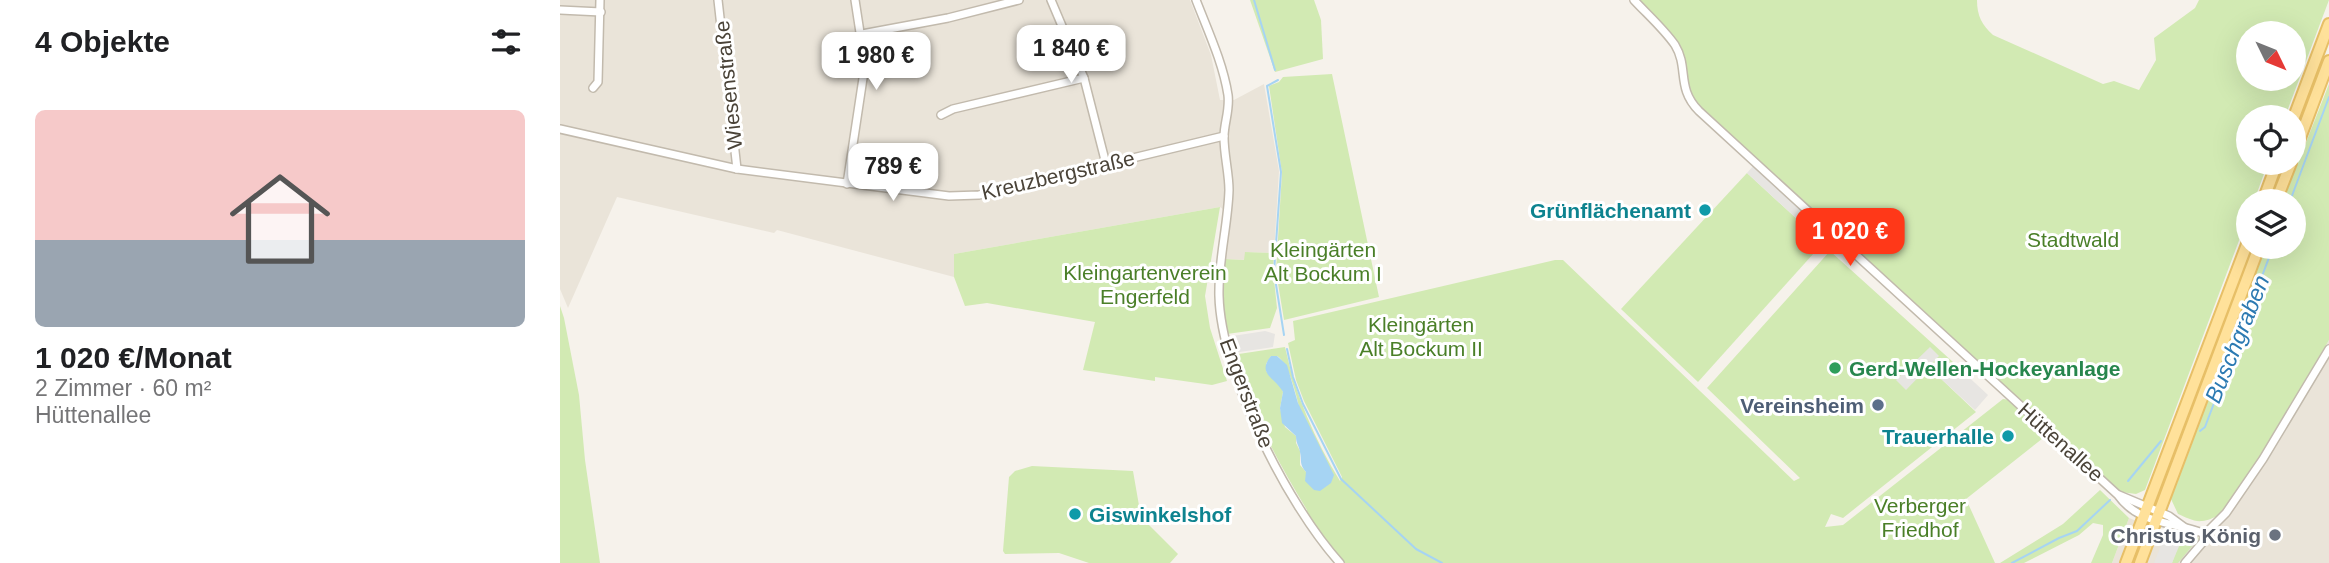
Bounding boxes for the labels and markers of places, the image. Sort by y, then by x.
pin: 1 840 € [1006,25,1136,85]
pin: 1 980 € [811,32,941,92]
pin: 789 € [844,144,942,203]
place label: Grünflächenamt [1530,199,1691,222]
marker: Grünflächenamt [1697,202,1713,218]
pin: 1 020 € [1785,208,1915,268]
place label: Gerd-Wellen-Hockeyanlage [1849,357,2121,380]
marker: Gerd-Wellen-Hockeyanlage [1827,360,1843,376]
place label: Vereinsheim [1740,394,1864,417]
marker: Vereinsheim [1870,397,1886,413]
place label: Trauerhalle [1882,425,1994,448]
marker: Trauerhalle [2000,428,2016,444]
place label: Giswinkelshof [1089,503,1232,526]
marker: Giswinkelshof [1067,506,1083,522]
place label: Christus König [2111,524,2261,547]
marker: Christus König [2267,527,2283,543]

